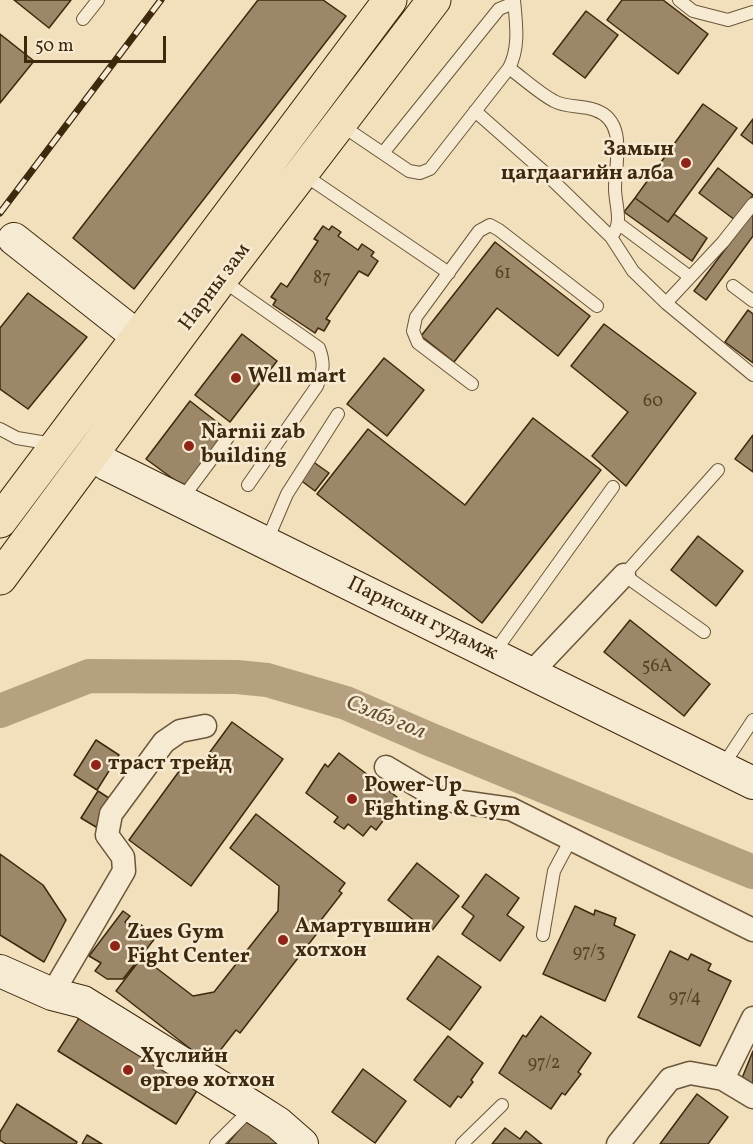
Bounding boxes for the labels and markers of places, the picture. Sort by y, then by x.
place label: Замын цагдаагийн алба [501,138,674,188]
marker: Замын цагдаагийн алба [679,156,693,170]
place label: Well mart [248,365,346,391]
marker: Well mart [229,371,243,385]
place label: Narnii zab building [201,421,305,471]
marker: Narnii zab building [182,439,196,453]
place label: траст трейд [108,752,232,778]
marker: траст трейд [89,758,103,772]
place label: Power-Up Fighting & Gym [364,774,521,824]
marker: Power-Up Fighting & Gym [345,792,359,806]
place label: Амартүвшин хотхон [295,915,431,965]
place label: Zues Gym Fight Center [127,921,250,971]
marker: Амартүвшин хотхон [276,933,290,947]
marker: Zues Gym Fight Center [108,939,122,953]
place label: Хүслийн өргөө хотхон [140,1045,275,1095]
marker: Хүслийн өргөө хотхон [121,1063,135,1077]

